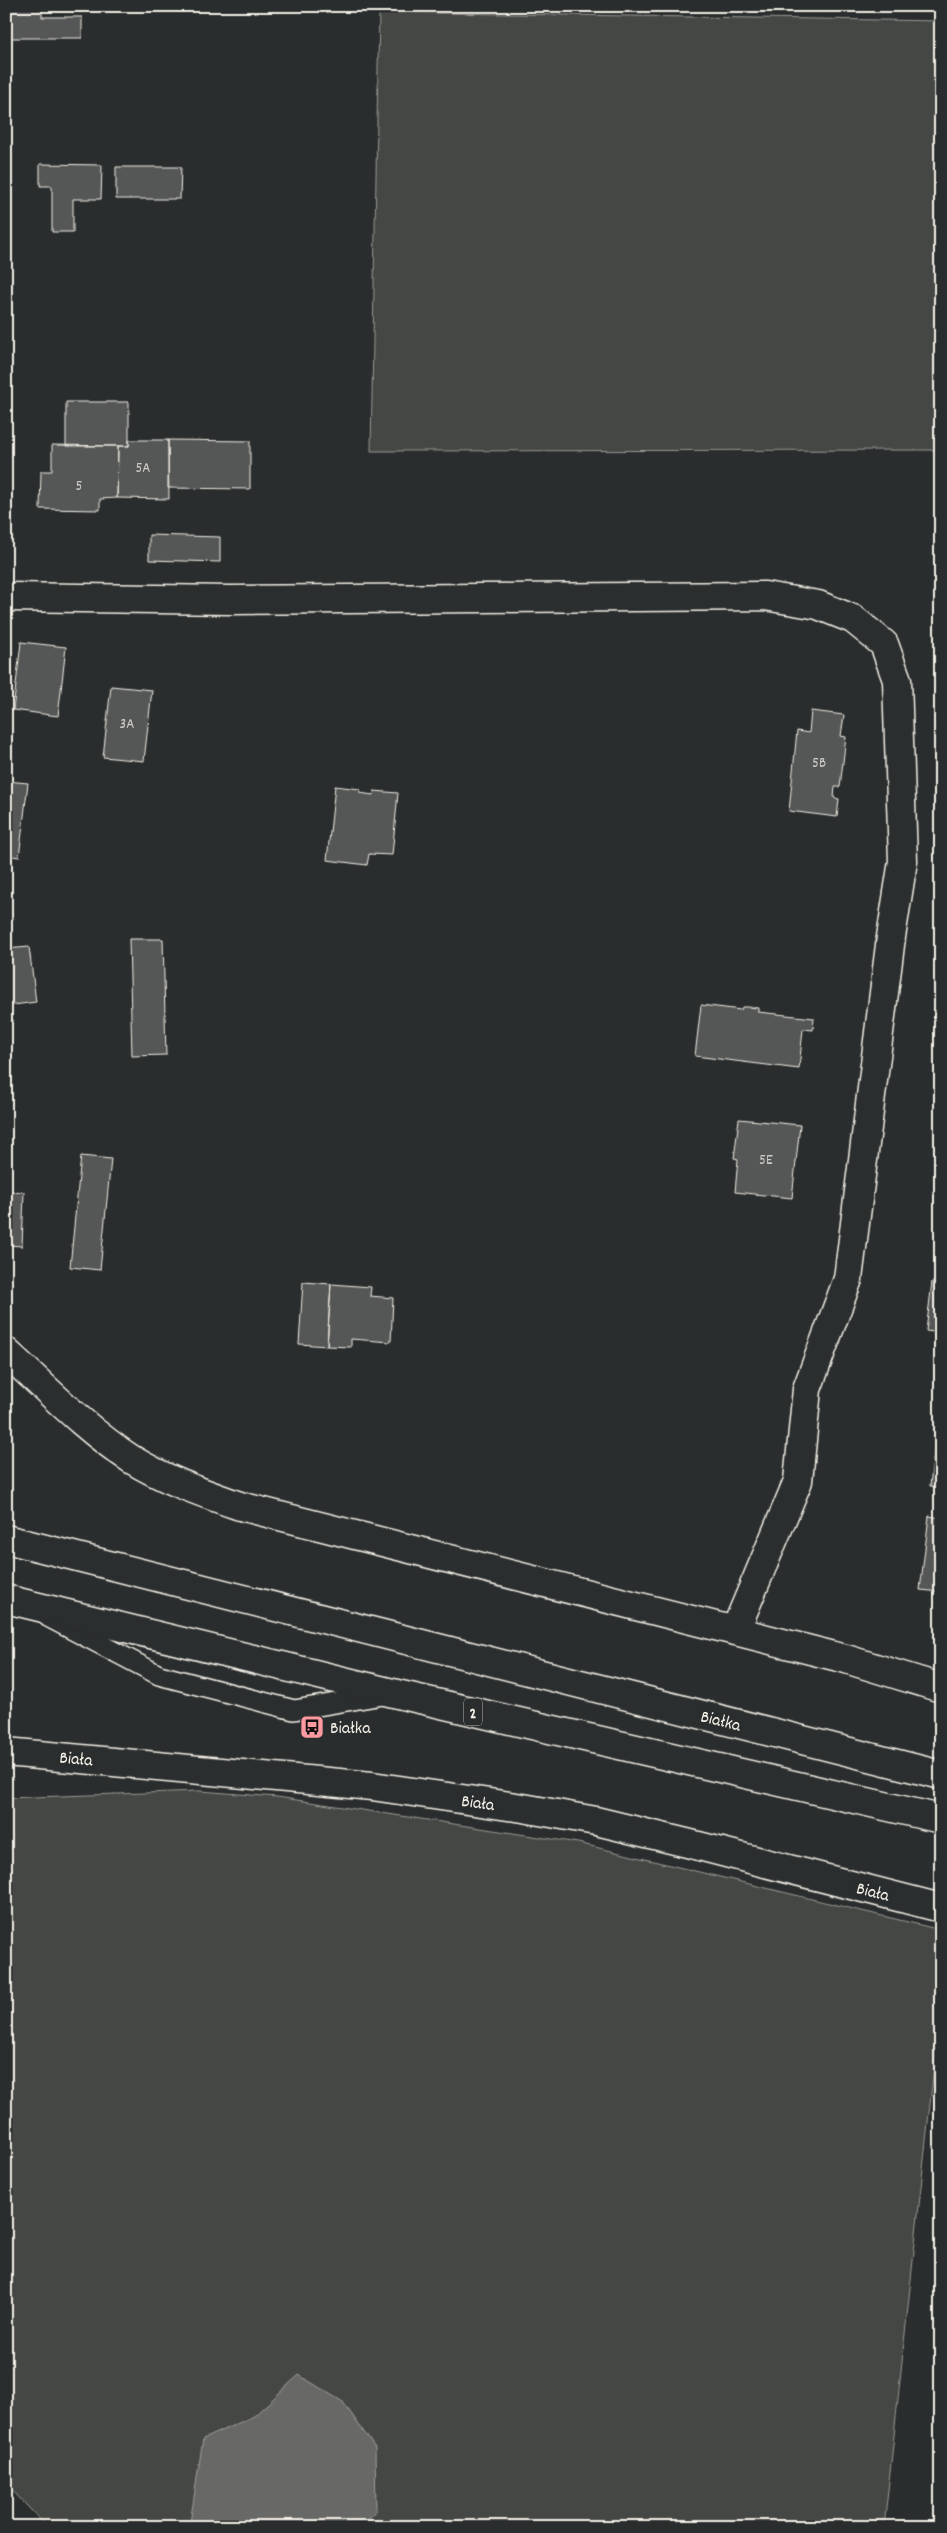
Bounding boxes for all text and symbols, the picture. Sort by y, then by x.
house number: 5A [135,458,151,480]
house number: 5 [76,476,83,498]
house number: 3A [120,714,134,736]
house number: 5B [812,753,826,775]
house number: 5E [759,1150,773,1172]
road number: 2 [464,1698,482,1725]
street label: Białka [698,1705,744,1740]
bus stop icon: Białka [299,1714,325,1740]
place label: Białka [330,1717,371,1742]
street label: Biała [58,1747,94,1774]
street label: Biała [459,1790,496,1819]
street label: Biała [853,1877,892,1910]

